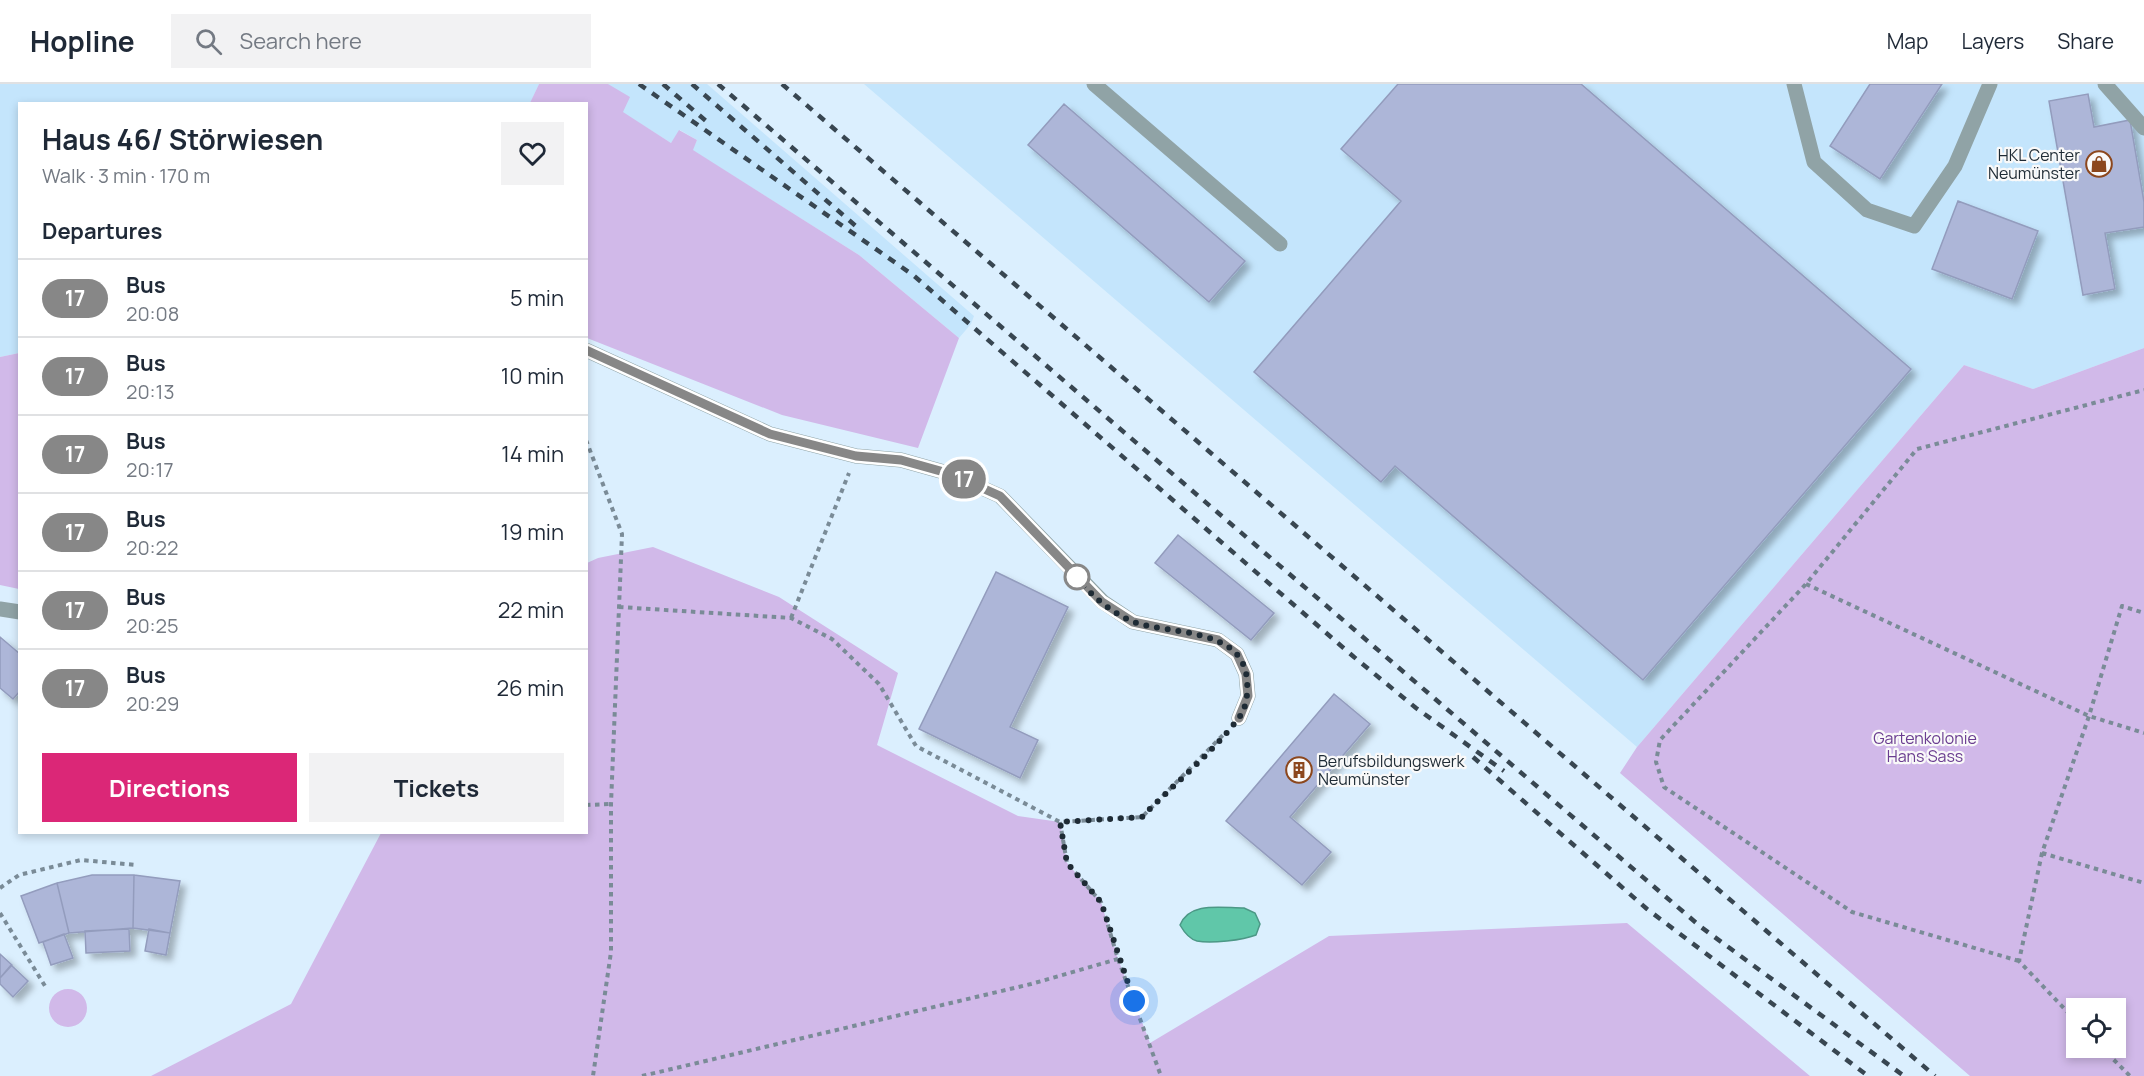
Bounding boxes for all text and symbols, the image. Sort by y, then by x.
search box [171,14,591,68]
text: Hopline [30,22,135,60]
icon: search [192,25,225,58]
text: Search here [240,26,362,56]
text: Map [1887,27,1928,55]
text: Layers [1961,27,2024,55]
text: Share [2057,27,2114,55]
text: Haus 46/ Störwiesen [42,120,323,158]
button: heart [501,122,564,185]
place label: HKL Center Neumünster [1988,144,2080,184]
shop icon: HKL Center Neumünster [2084,149,2114,179]
text: Walk · 3 min · 170 m [42,162,210,189]
text: Departures [42,216,162,246]
text: Bus [126,270,166,300]
text: 5 min [510,283,564,313]
text: 17 [65,284,85,312]
text: 20:08 [126,300,179,327]
text: Bus [126,348,166,378]
text: 10 min [501,361,564,391]
text: 17 [65,362,85,390]
text: 20:13 [126,378,174,405]
text: Bus [126,426,166,456]
text: 14 min [501,439,564,469]
text: 17 [65,440,85,468]
text: 20:17 [126,456,173,483]
line badge: 17 [937,460,991,498]
text: 17 [954,465,974,493]
text: Bus [126,504,166,534]
text: 19 min [501,517,564,547]
text: 17 [65,518,85,546]
text: 20:22 [126,534,178,561]
unlabelled marker [1064,564,1090,590]
text: Bus [126,582,166,612]
text: 22 min [498,595,564,625]
text: 17 [65,596,85,624]
text: 20:25 [126,612,179,639]
text: Bus [126,660,166,690]
text: 26 min [497,673,564,703]
text: 17 [65,674,85,702]
text: 20:29 [126,690,179,717]
park label: Gartenkolonie Hans Sass [1873,727,1977,767]
place label: Berufsbildungswerk Neumünster [1318,750,1466,790]
button: Directions [42,753,297,822]
button: Tickets [309,753,564,822]
building icon: Berufsbildungswerk Neumünster [1284,755,1314,785]
your location [1119,986,1149,1016]
map controls [2066,998,2126,1058]
button: locate [2066,998,2126,1058]

